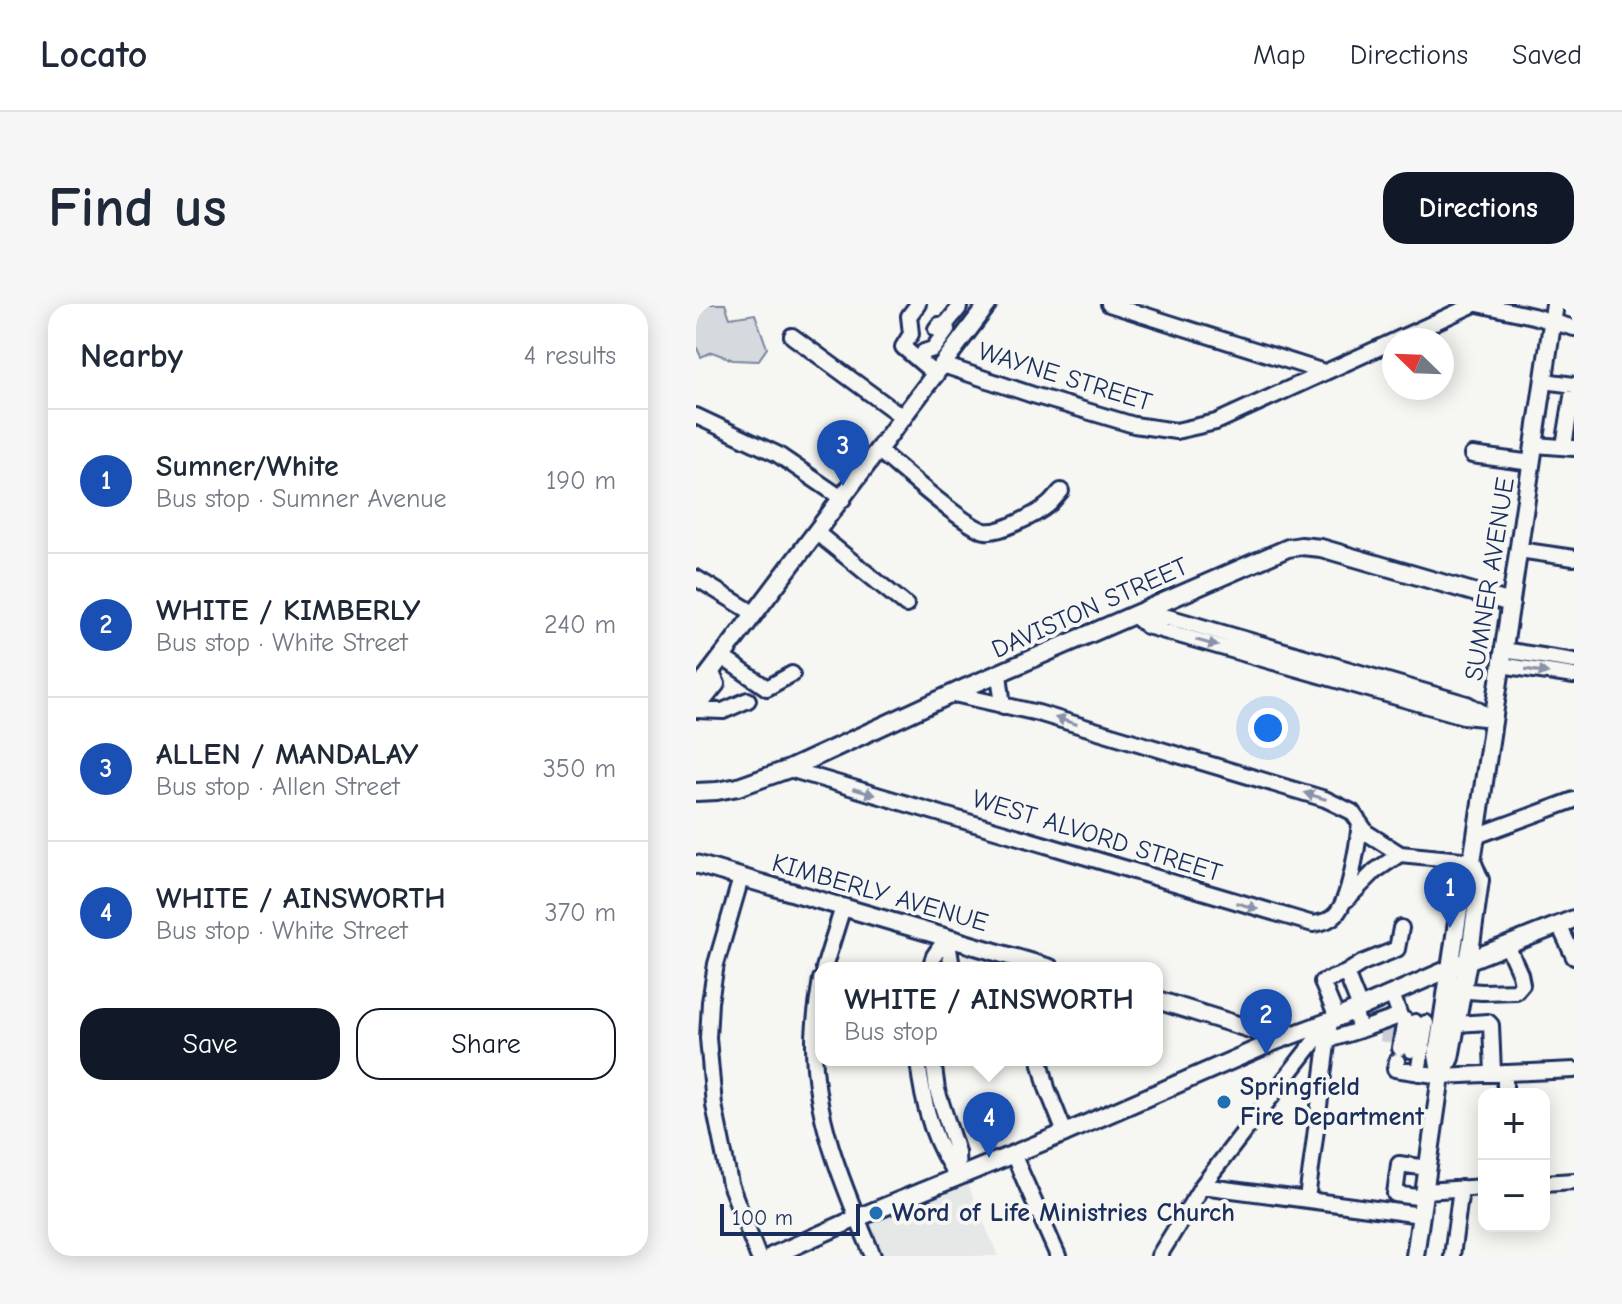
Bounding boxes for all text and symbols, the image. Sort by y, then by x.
text: Locato [40,33,148,77]
text: Map [1253,39,1306,71]
text: Directions [1350,39,1468,71]
text: Saved [1512,39,1582,71]
button: Directions [1383,172,1574,244]
text: Find us [48,176,227,240]
north arrow [1382,328,1454,400]
text: Nearby [80,336,183,376]
street label: WAYNE STREET [975,336,1156,418]
text: 4 results [524,341,616,371]
pin: 3 [817,420,869,486]
text: Sumner/White [156,449,339,484]
text: 1 [101,466,111,496]
text: 190 m [546,466,616,496]
street label: SUMNER AVENUE [1459,475,1521,683]
text: Bus stop · Sumner Avenue [156,484,447,514]
street label: DAVISTON STREET [987,551,1193,665]
text: WHITE / KIMBERLY [156,593,420,628]
text: 2 [100,610,112,640]
text: 240 m [544,610,616,640]
text: Bus stop · White Street [156,628,408,658]
one-way arrow [1195,637,1219,650]
one-way arrow [1525,665,1550,677]
your location [1248,708,1288,748]
one-way arrow [1053,714,1077,727]
text: ALLEN / MANDALAY [156,737,418,772]
text: 3 [100,754,112,784]
text: 350 m [543,754,616,784]
text: Bus stop · Allen Street [156,772,400,802]
street label: WEST ALVORD STREET [968,784,1226,888]
one-way arrow [852,786,876,799]
one-way arrow [1302,789,1326,802]
street label: KIMBERLY AVENUE [769,848,991,938]
pin: 1 [1424,862,1476,928]
text: WHITE / AINSWORTH [156,881,446,916]
text: 4 [100,898,112,928]
text: 370 m [545,898,616,928]
one-way arrow [1236,900,1260,913]
text: Bus stop · White Street [156,916,408,946]
popup [815,962,1163,1066]
text: WHITE / AINSWORTH [844,982,1134,1017]
pin: 2 [1240,989,1292,1055]
button: Save [80,1008,340,1080]
button: Share [356,1008,616,1080]
text: Bus stop [844,1017,938,1047]
place label: Springfield Fire Department [1240,1072,1424,1132]
map controls [1478,1088,1550,1232]
button: + [1478,1088,1550,1160]
pin: 4 [963,1092,1015,1158]
marker: Springfield Fire Department [1215,1093,1233,1111]
button: − [1478,1160,1550,1232]
place label: Word of Life Ministries Church [892,1198,1235,1228]
scale bar [720,1200,860,1236]
marker: Word of Life Ministries Church [867,1204,885,1222]
text: 100 m [732,1205,793,1231]

